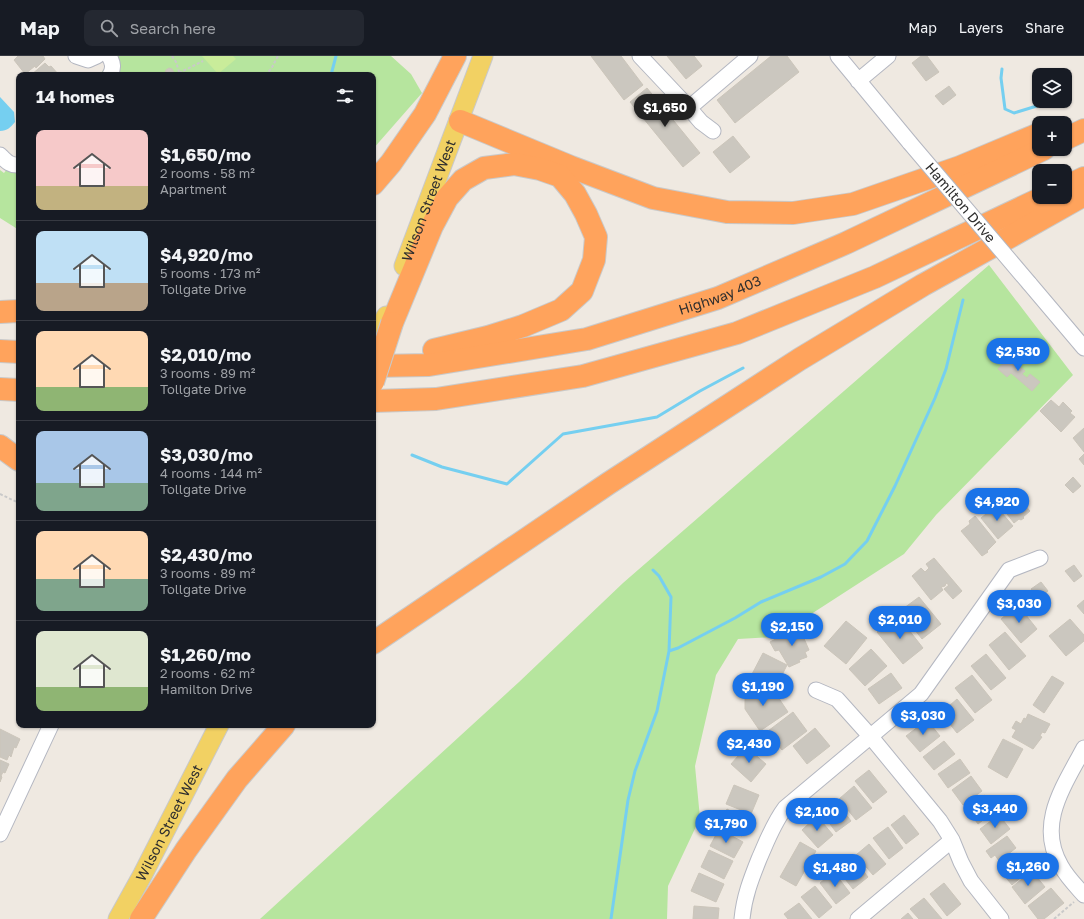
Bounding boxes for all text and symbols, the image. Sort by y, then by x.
search box [84,10,364,46]
text: Map [20,16,60,39]
icon: search [98,17,120,39]
text: Search here [130,19,216,37]
text: Map [908,19,937,36]
text: Layers [959,19,1003,36]
text: Share [1025,19,1064,36]
map controls [1032,68,1072,204]
button: layers [1032,68,1072,108]
icon: filters [334,85,356,107]
text: 14 homes [36,86,115,107]
pin: $1,650 [632,94,698,128]
text: $1,650 [643,99,687,115]
button: + [1032,116,1072,156]
street label: Wilson Street West [398,137,459,264]
text: $1,650/mo [160,144,251,165]
icon: home [68,146,116,194]
street label: Hamilton Drive [922,159,1000,246]
button: − [1032,164,1072,204]
text: 2 rooms · 58 m² [160,165,255,181]
text: Apartment [160,181,227,197]
text: $4,920/mo [160,244,253,265]
icon: home [68,247,116,295]
text: 5 rooms · 173 m² [160,265,260,281]
street label: Highway 403 [676,272,764,318]
text: Tollgate Drive [160,281,246,297]
pin: $2,530 [985,338,1051,372]
text: $2,530 [995,343,1041,359]
text: $2,010/mo [160,344,251,365]
icon: home [68,347,116,395]
text: 3 rooms · 89 m² [160,365,255,381]
text: Tollgate Drive [160,381,246,397]
text: $3,030/mo [160,444,253,465]
icon: home [68,447,116,495]
text: 4 rooms · 144 m² [160,465,262,481]
text: Tollgate Drive [160,481,246,497]
pin: $4,920 [964,488,1030,522]
text: $4,920 [974,493,1020,509]
text: $2,430/mo [160,544,252,565]
icon: home [68,547,116,595]
text: 3 rooms · 89 m² [160,565,255,581]
text: Tollgate Drive [160,581,246,597]
pin: $3,030 [986,590,1052,624]
text: $3,030 [996,595,1042,611]
pin: $2,010 [867,606,933,640]
text: $2,010 [878,611,922,627]
pin: $2,150 [759,613,825,647]
text: $2,150 [770,618,814,634]
text: $1,260/mo [160,644,251,665]
icon: home [68,647,116,695]
text: 2 rooms · 62 m² [160,665,255,681]
pin: $1,190 [730,673,796,707]
text: $1,190 [742,678,784,694]
text: Hamilton Drive [160,681,253,697]
pin: $3,030 [890,702,956,736]
text: $3,030 [900,707,946,723]
pin: $2,430 [716,730,782,764]
text: $2,430 [726,735,772,751]
street label: Wilson Street West [132,761,205,884]
pin: $3,440 [962,795,1028,829]
pin: $2,100 [784,798,850,832]
text: $3,440 [972,800,1018,816]
text: $2,100 [795,803,839,819]
pin: $1,790 [693,810,759,844]
text: $1,790 [704,815,748,831]
pin: $1,260 [995,853,1061,887]
pin: $1,480 [802,854,868,888]
text: $1,260 [1006,858,1050,874]
text: $1,480 [813,859,857,875]

